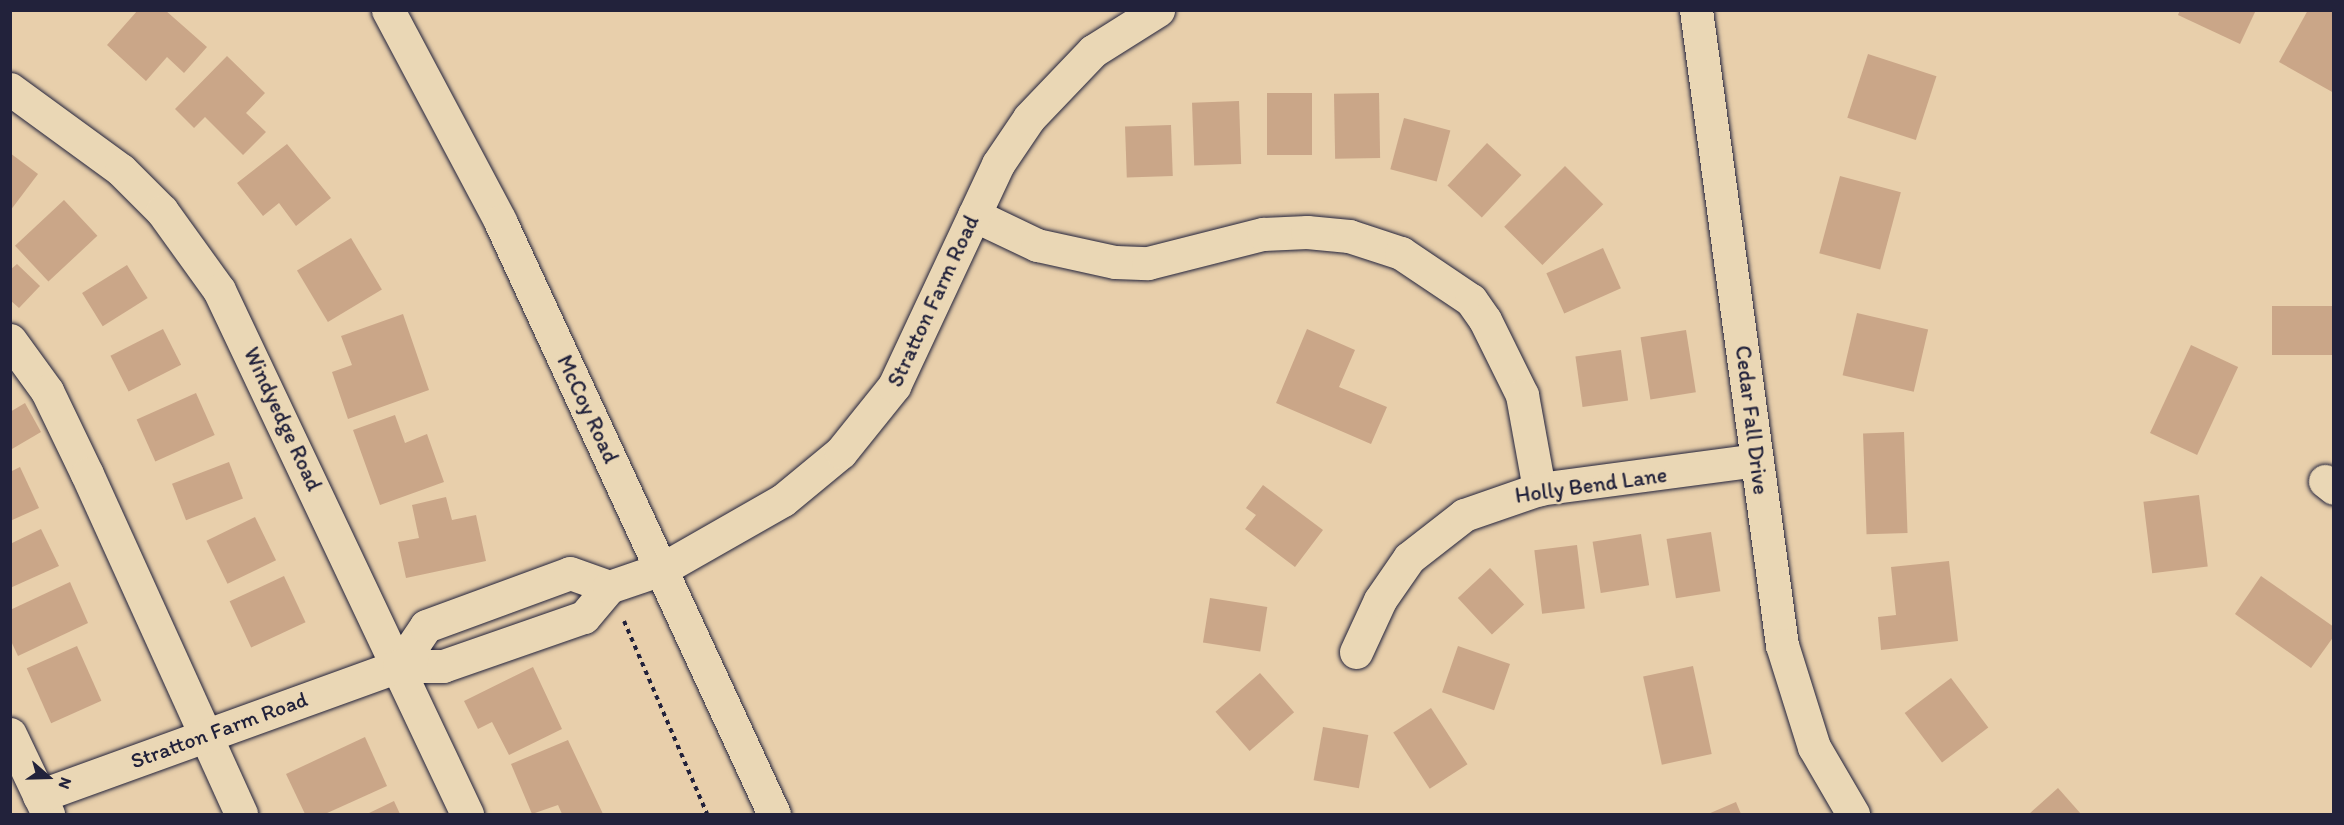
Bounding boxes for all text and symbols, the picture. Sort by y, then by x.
street label: Stratton Farm Road [882,211,984,391]
street label: Windyedge Road [238,343,328,495]
street label: Cedar Fall Drive [1730,344,1774,496]
street label: McCoy Road [552,351,624,467]
street label: Holly Bend Lane [1513,461,1669,509]
street label: Stratton Farm Road [127,686,311,774]
north arrow [18,747,78,807]
text: N [55,775,76,792]

